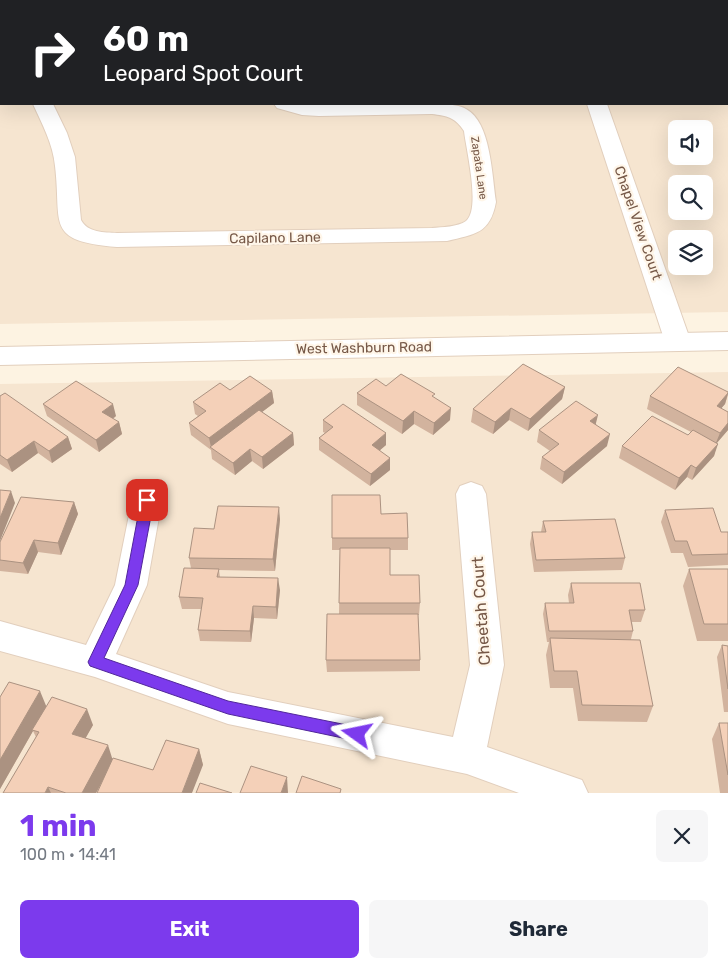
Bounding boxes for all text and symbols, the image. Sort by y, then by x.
text: 60 m [103,18,189,60]
icon: right [20,20,85,85]
text: Leopard Spot Court [103,60,303,87]
map controls [668,120,713,275]
button: sound [668,120,713,165]
street label: Zapata Lane [468,136,490,200]
street label: Chapel View Court [611,164,666,283]
button: search [668,175,713,220]
street label: Capilano Lane [229,229,321,247]
button: layers [668,230,713,275]
street label: West Washburn Road [296,338,432,358]
pin [126,479,168,521]
icon: arrive [133,486,161,514]
street label: Cheetah Court [468,556,494,666]
position arrow [330,707,382,759]
text: 1 min [20,808,97,844]
button: close [656,810,708,862]
text: 100 m · 14:41 [20,845,116,864]
button: Exit [20,900,359,958]
button: Share [369,900,708,958]

